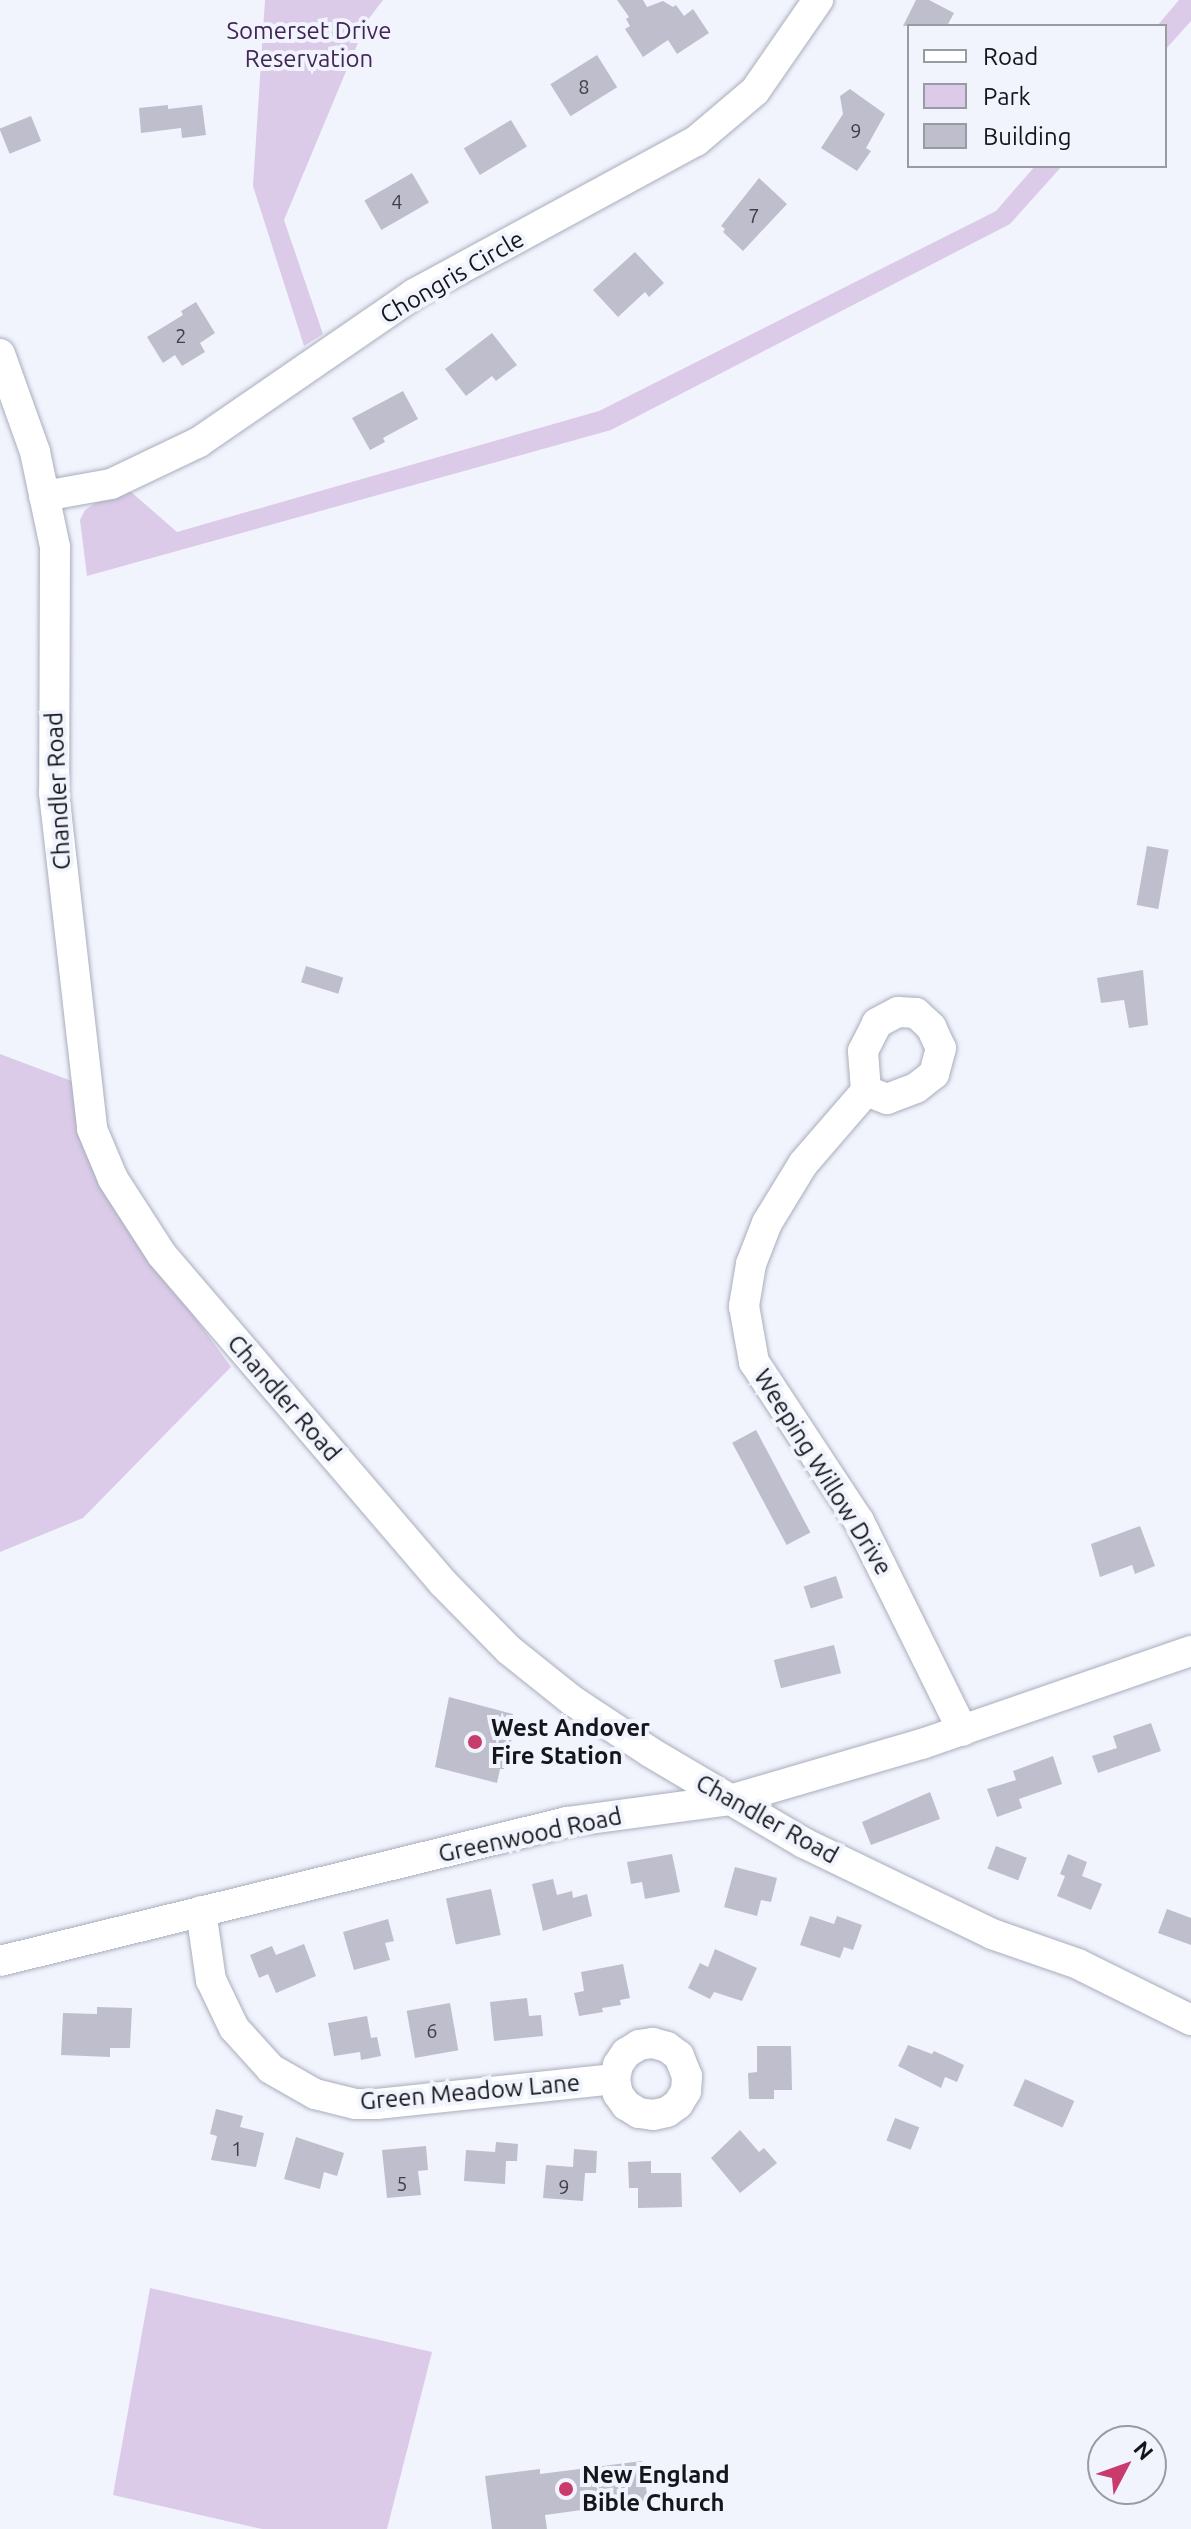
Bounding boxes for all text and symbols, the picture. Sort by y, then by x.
park label: Somerset Drive Reservation [227,17,391,73]
legend [907,24,1167,168]
text: Road [983,43,1038,70]
house number: 8 [578,74,590,98]
text: Park [983,83,1031,110]
house number: 9 [850,118,862,142]
text: Building [983,123,1071,150]
house number: 4 [391,189,403,213]
house number: 7 [748,203,760,227]
street label: Chongris Circle [375,224,529,330]
house number: 2 [175,323,187,347]
street label: Chandler Road [39,711,77,871]
street label: Chandler Road [221,1329,347,1467]
street label: Weeping Willow Drive [748,1364,898,1580]
place label: West Andover Fire Station [491,1714,650,1770]
marker: West Andover Fire Station [466,1733,484,1751]
street label: Chandler Road [691,1768,843,1870]
street label: Greenwood Road [436,1802,624,1868]
house number: 6 [426,2018,438,2042]
street label: Green Meadow Lane [359,2068,581,2116]
house number: 1 [231,2136,243,2160]
house number: 5 [396,2171,408,2195]
house number: 9 [558,2174,570,2198]
north arrow [1087,2425,1167,2505]
text: N [1129,2436,1159,2465]
place label: New England Bible Church [582,2461,730,2517]
marker: New England Bible Church [557,2480,575,2498]

